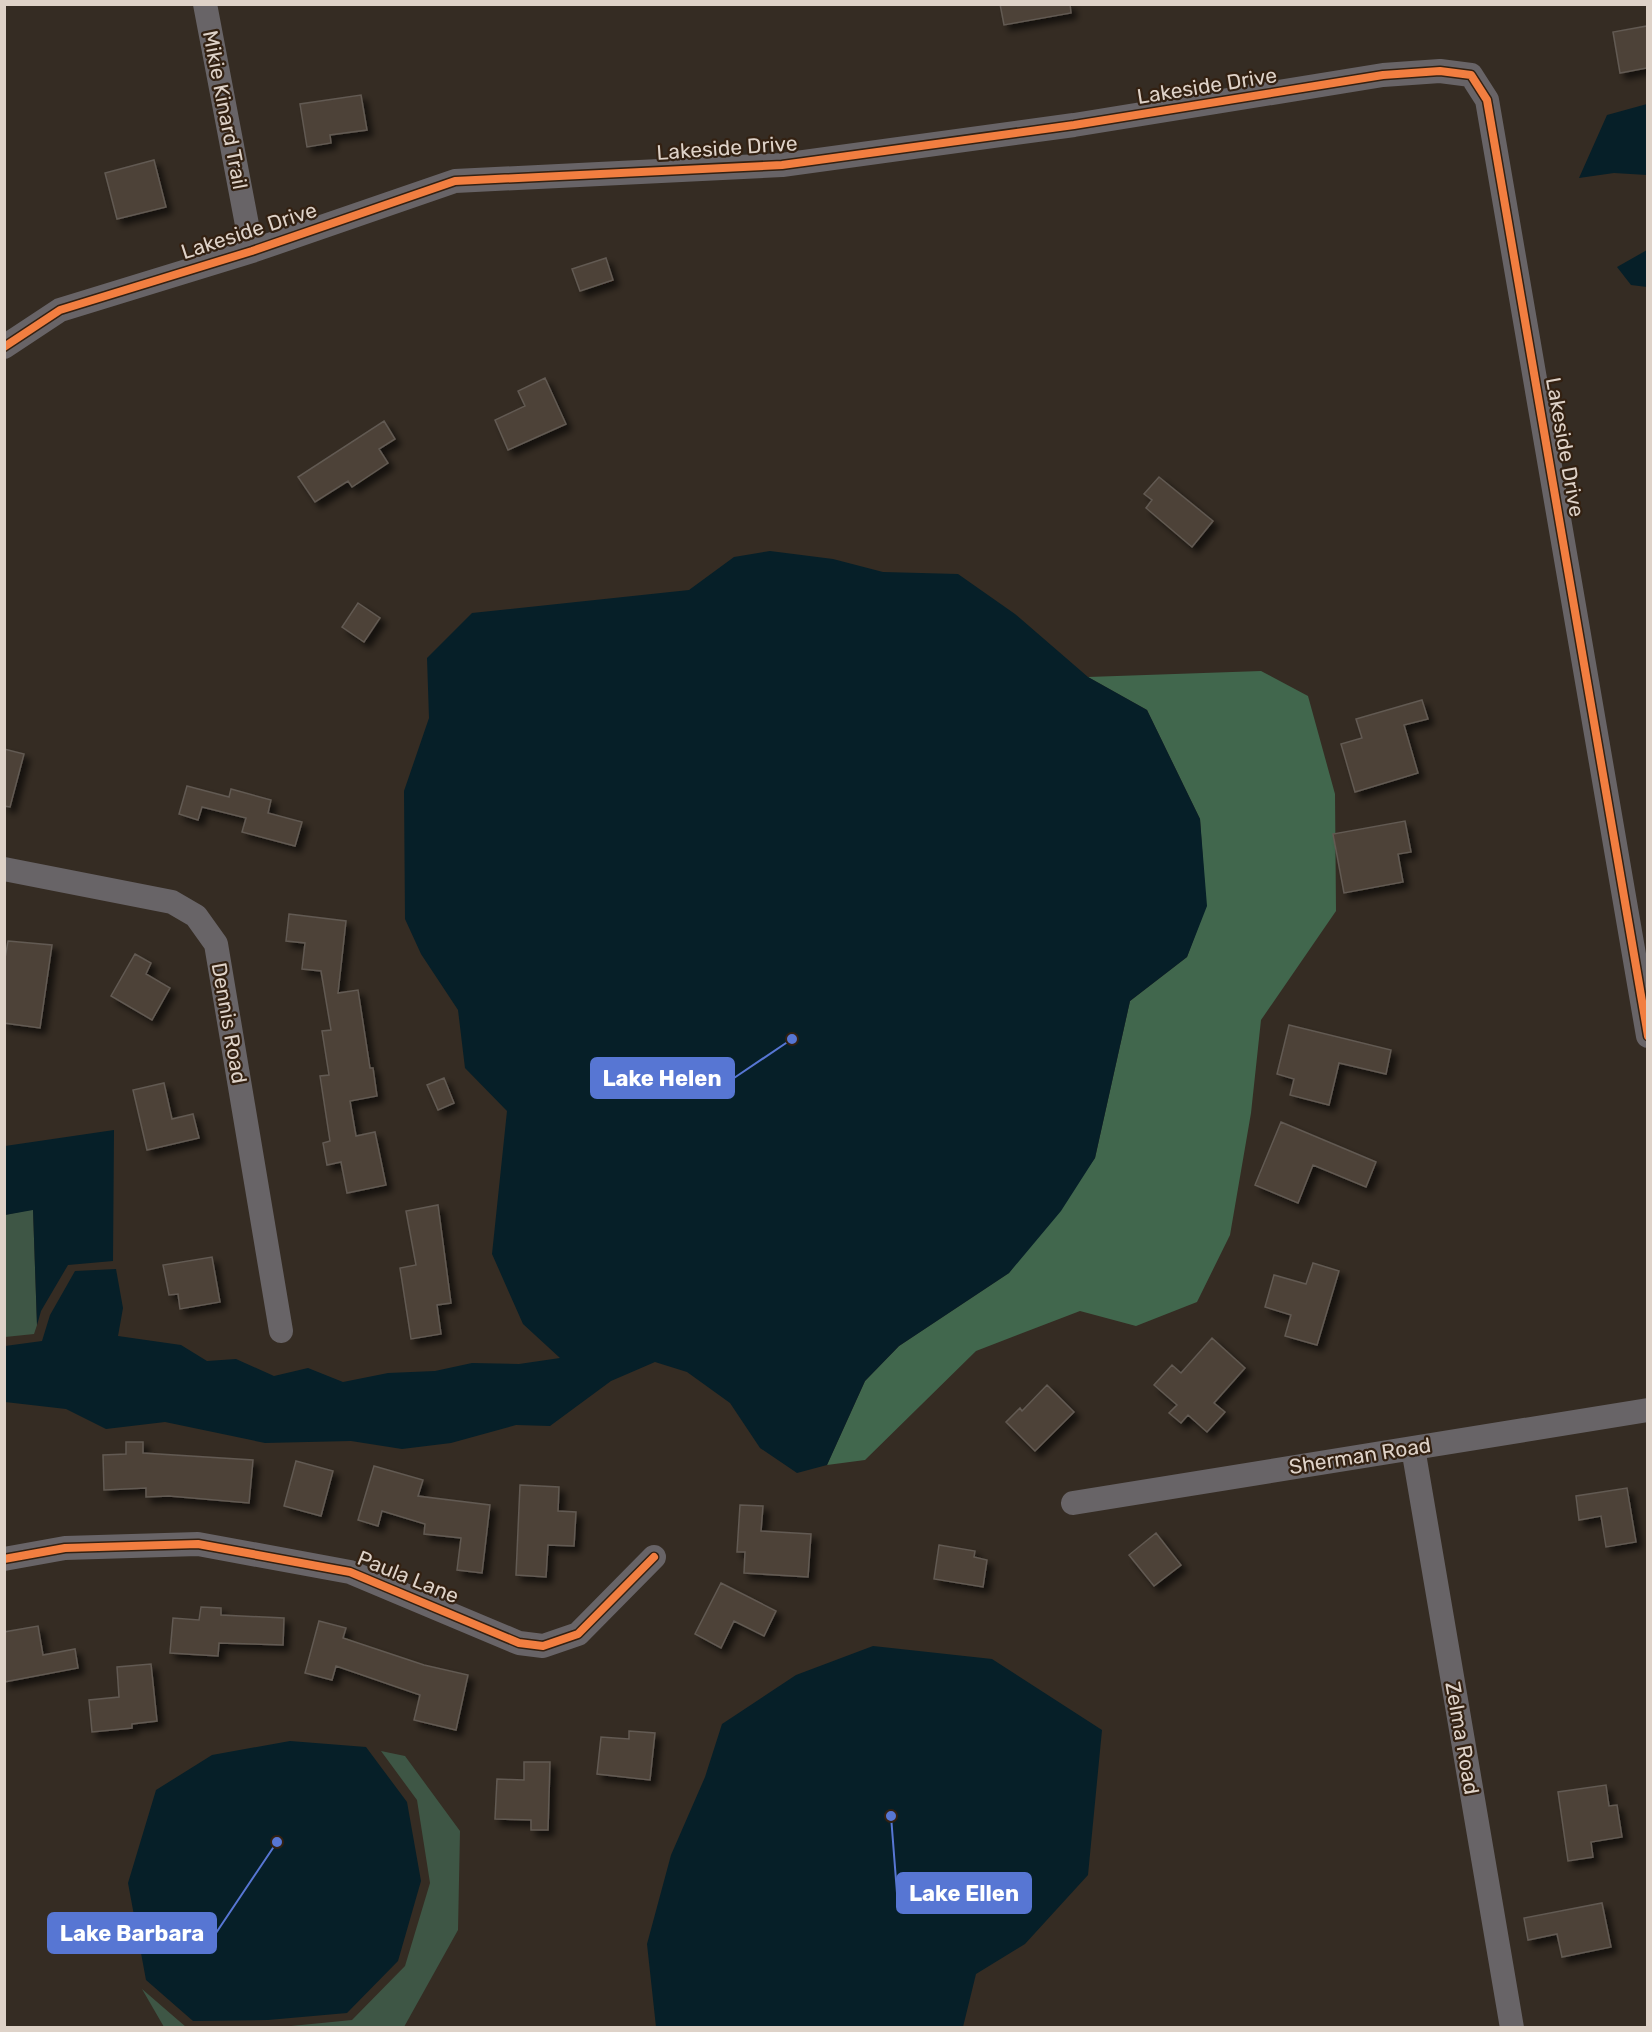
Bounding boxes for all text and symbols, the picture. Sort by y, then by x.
street label: Mikie Kinard Trail [198,28,253,192]
street label: Lakeside Drive [1135,62,1279,109]
street label: Lakeside Drive [656,130,798,165]
street label: Lakeside Drive [178,197,320,264]
street label: Lakeside Drive [1541,375,1590,519]
street label: Dennis Road [207,960,252,1085]
callout: Lake Helen [591,1058,734,1098]
text: Lake Helen [602,1065,722,1092]
street label: Sherman Road [1287,1432,1433,1479]
street label: Paula Lane [354,1545,463,1608]
street label: Zelma Road [1440,1679,1485,1796]
callout: Lake Ellen [897,1873,1031,1913]
text: Lake Ellen [909,1880,1019,1907]
callout: Lake Barbara [48,1913,216,1953]
text: Lake Barbara [60,1920,204,1947]

